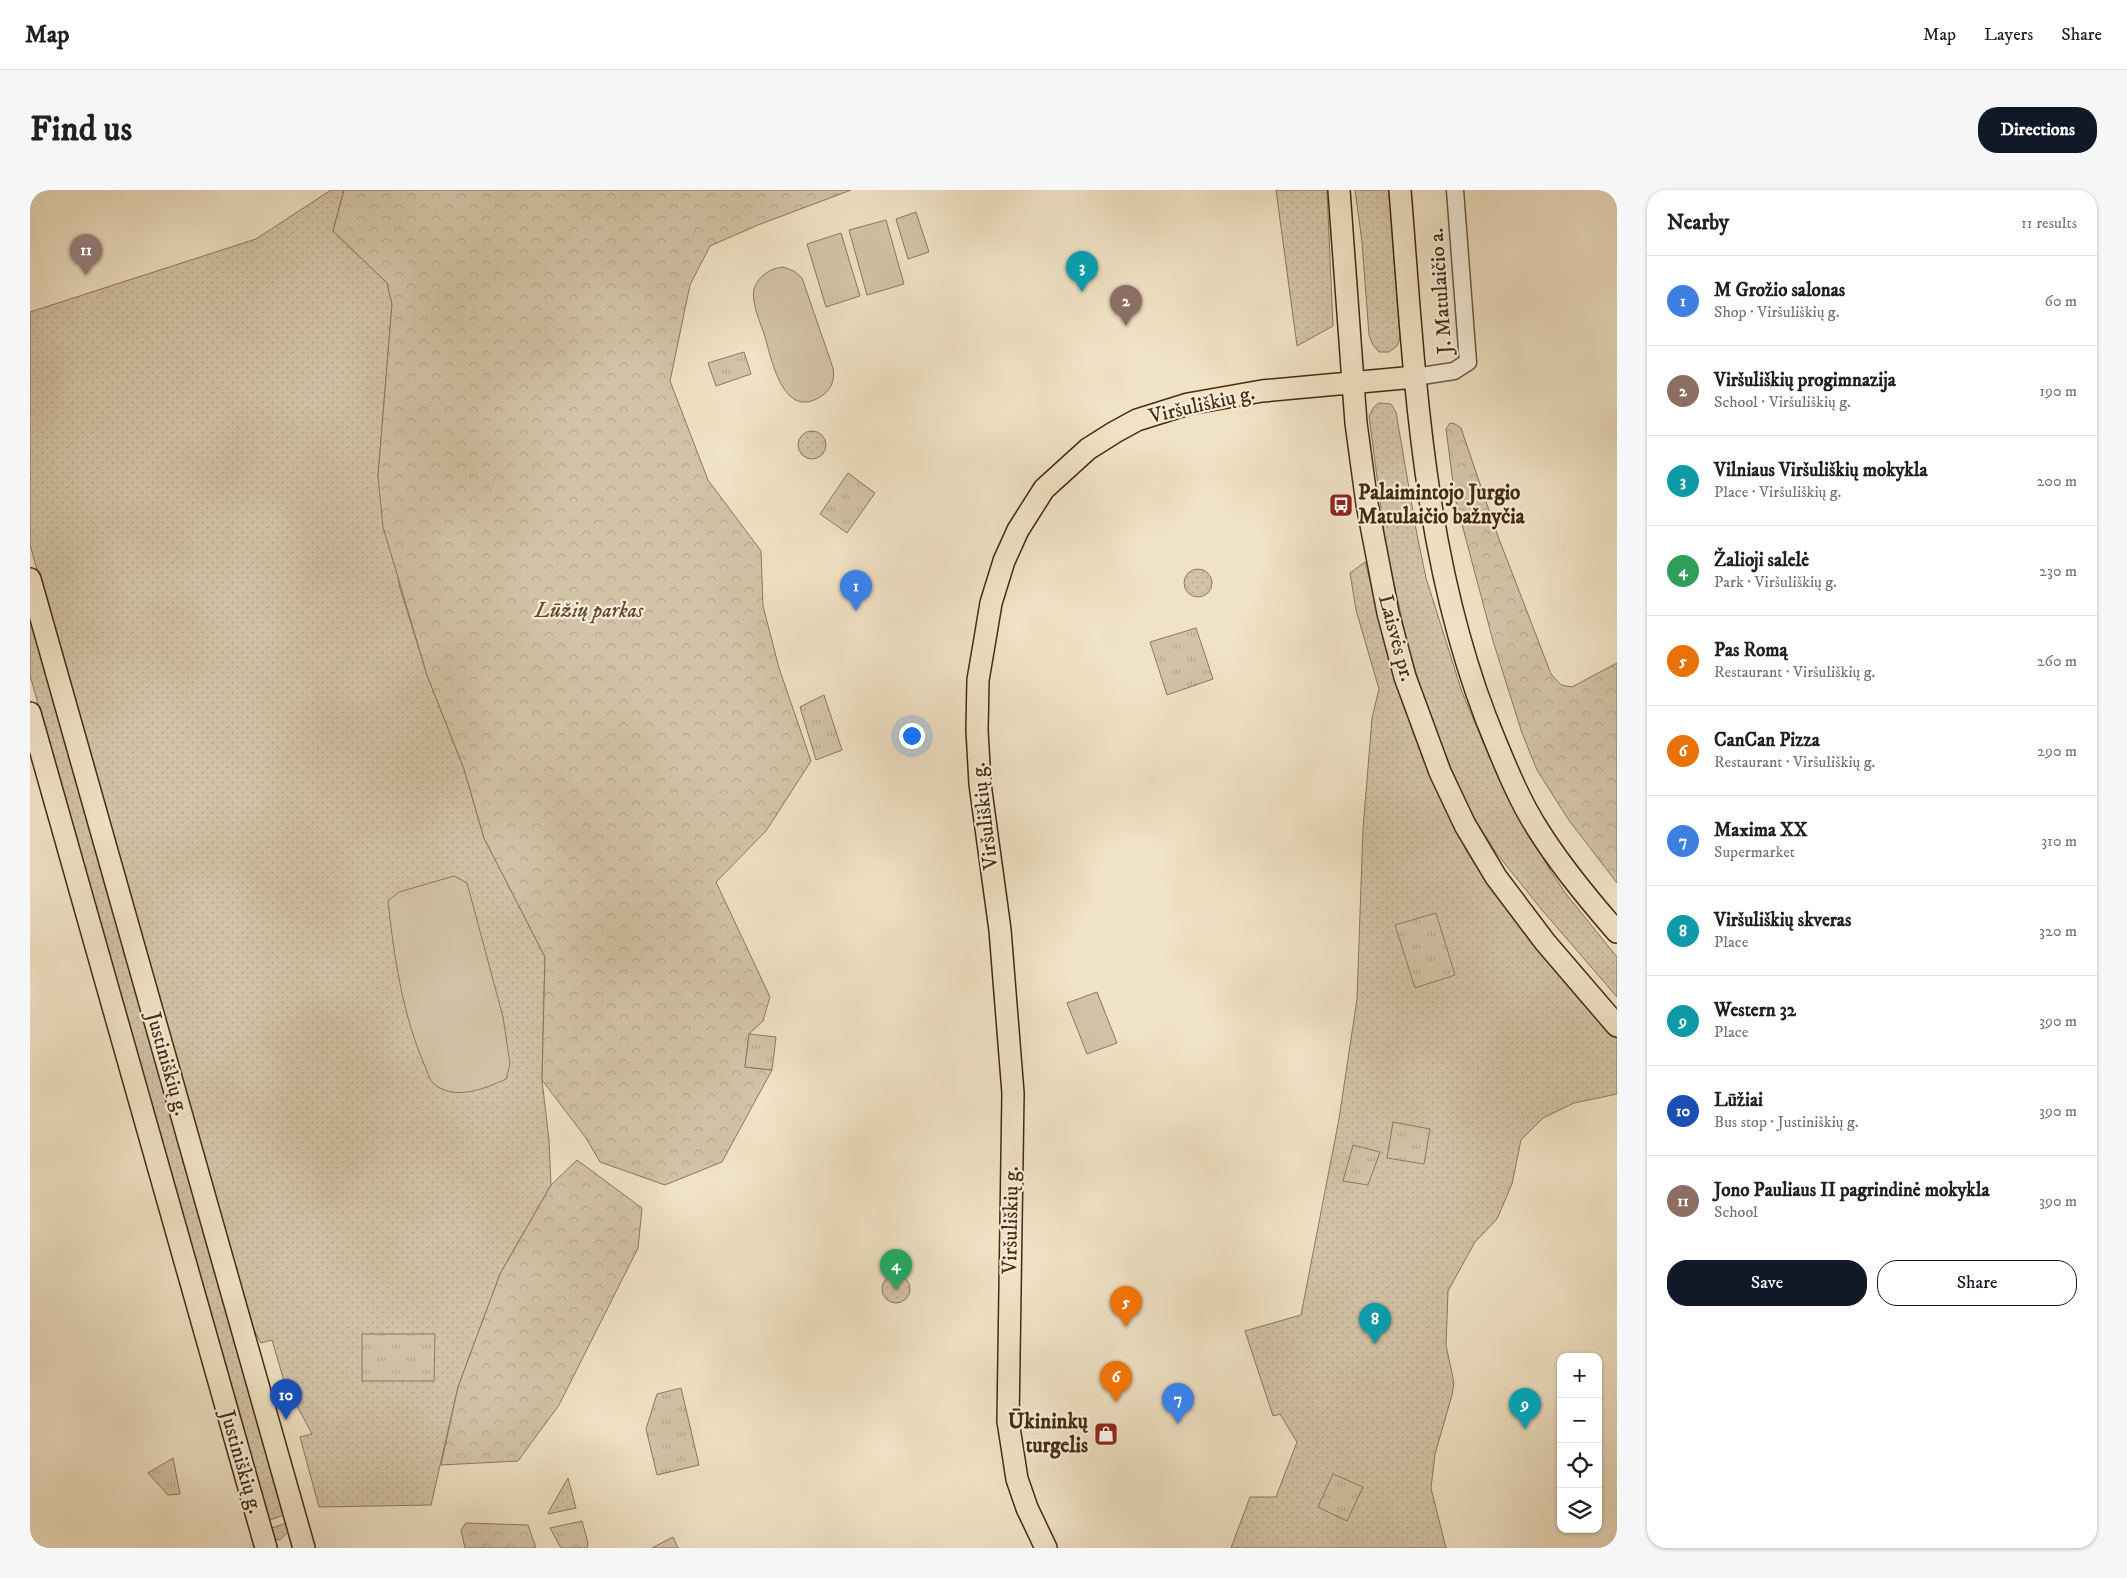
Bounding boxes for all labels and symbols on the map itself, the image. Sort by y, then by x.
street label: J. Matulaičio a. [1424,227,1459,357]
pin: 11 [70,234,102,275]
pin: 3 [1066,251,1098,292]
pin: 2 [1110,285,1142,326]
street label: Viršuliškių g. [1146,380,1257,430]
place label: Palaimintojo Jurgio Matulaičio bažnyčia [1358,480,1526,530]
bus stop icon: Palaimintojo Jurgio Matulaičio bažnyčia [1328,492,1354,518]
pin: 1 [840,570,872,611]
street label: Laisvės pr. [1372,592,1420,684]
park label: Lūžių parkas [534,598,644,624]
your location [899,723,925,749]
street label: Viršuliškių g. [966,761,1005,872]
street label: Justiniškių g. [139,1007,194,1119]
street label: Viršuliškių g. [997,1166,1025,1275]
pin: 4 [880,1249,912,1290]
pin: 5 [1110,1286,1142,1327]
pin: 8 [1359,1303,1391,1344]
pin: 6 [1100,1361,1132,1402]
pin: 10 [270,1379,302,1420]
pin: 7 [1162,1383,1194,1424]
pin: 9 [1509,1388,1541,1429]
street label: Justiniškių g. [213,1405,268,1517]
place label: Ūkininkų turgelis [1008,1408,1089,1459]
shop icon: Ūkininkų turgelis [1093,1421,1119,1447]

